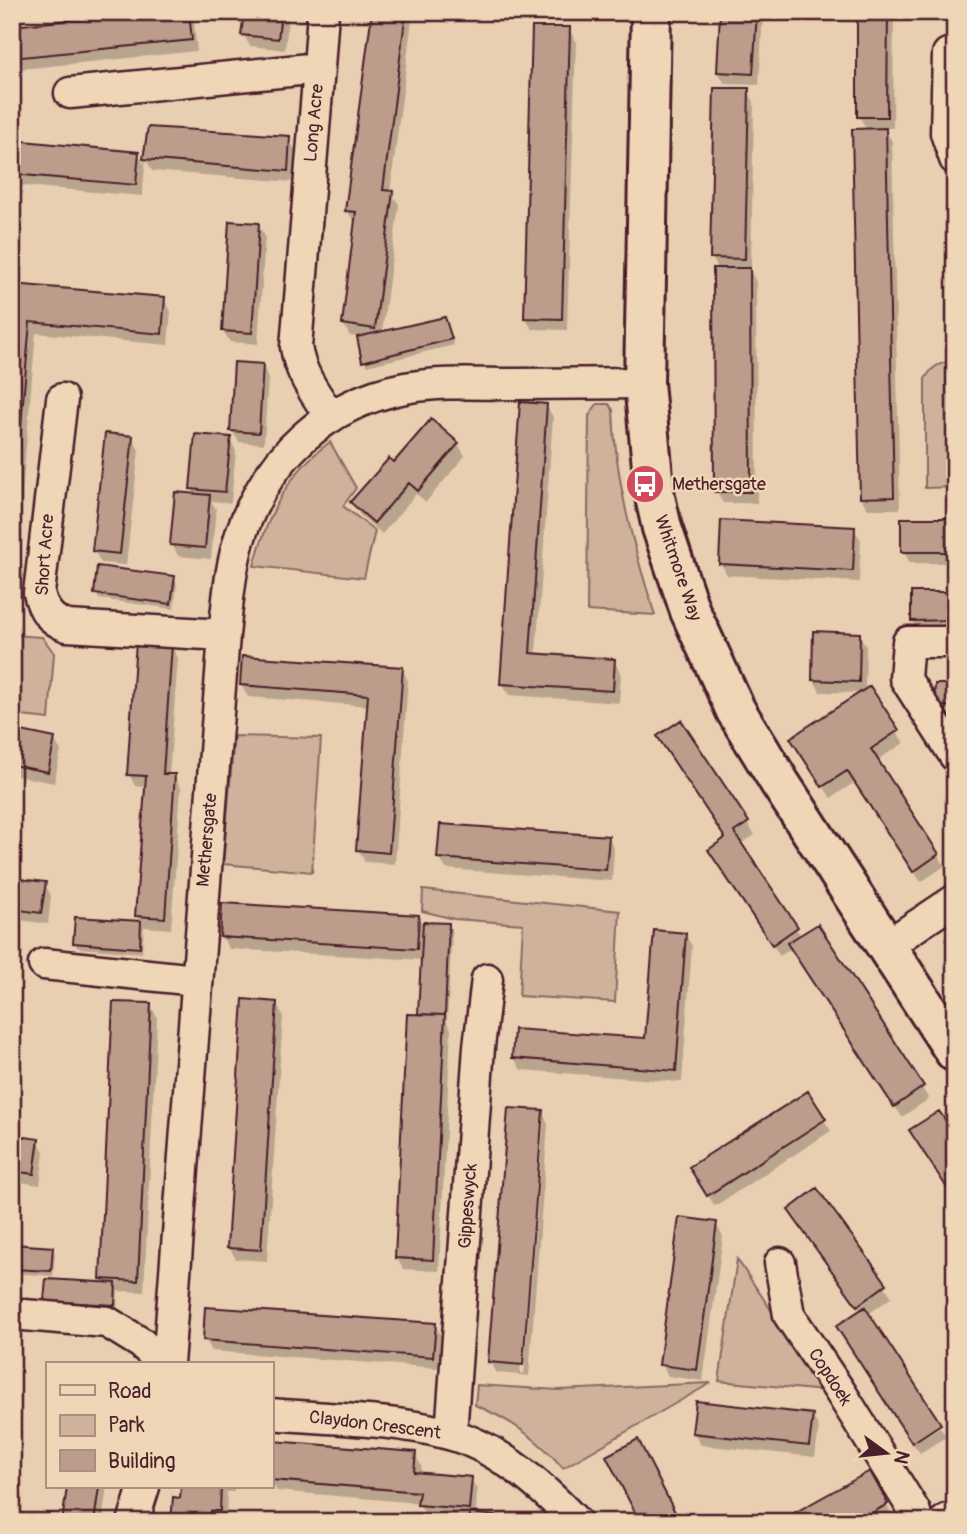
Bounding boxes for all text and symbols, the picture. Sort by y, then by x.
street label: Long Acre [299,83,329,163]
bus stop icon: Methersgate [624,463,666,505]
place label: Methersgate [672,473,766,496]
street label: Whitmore Way [649,512,707,624]
street label: Short Acre [31,513,59,597]
street label: Methersgate [191,792,223,888]
street label: Gippeswyck [454,1162,482,1249]
street label: Copdoek [803,1344,857,1410]
legend [46,1362,273,1488]
text: Road [108,1378,152,1405]
street label: Claydon Crescent [308,1406,443,1445]
text: Park [108,1412,145,1439]
north arrow [852,1418,922,1488]
text: Building [108,1448,175,1475]
text: N [888,1448,915,1467]

